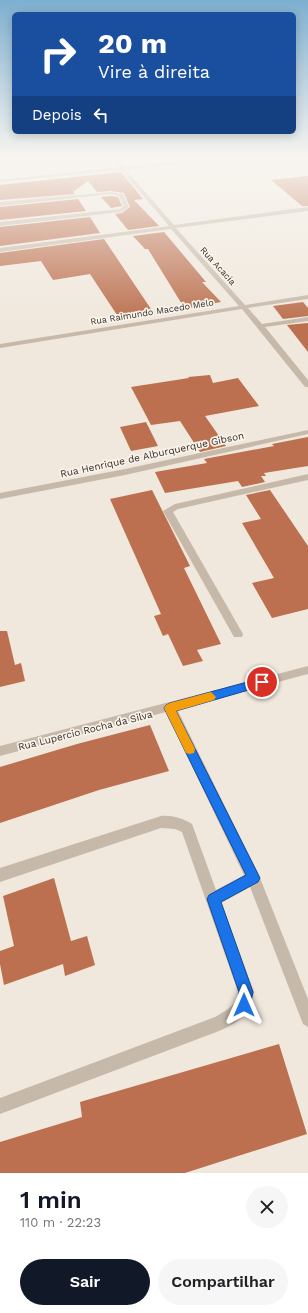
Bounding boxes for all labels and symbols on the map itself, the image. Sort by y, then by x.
street label: Rua Acacia [198,245,238,287]
street label: Rua Raimundo Macedo Melo [90,297,214,327]
street label: Rua Henrique de Alburquerque Gibson [59,430,245,479]
pin [245,665,279,699]
street label: Rua Lupercio Rocha da Silva [17,708,154,753]
position arrow [223,984,265,1026]

